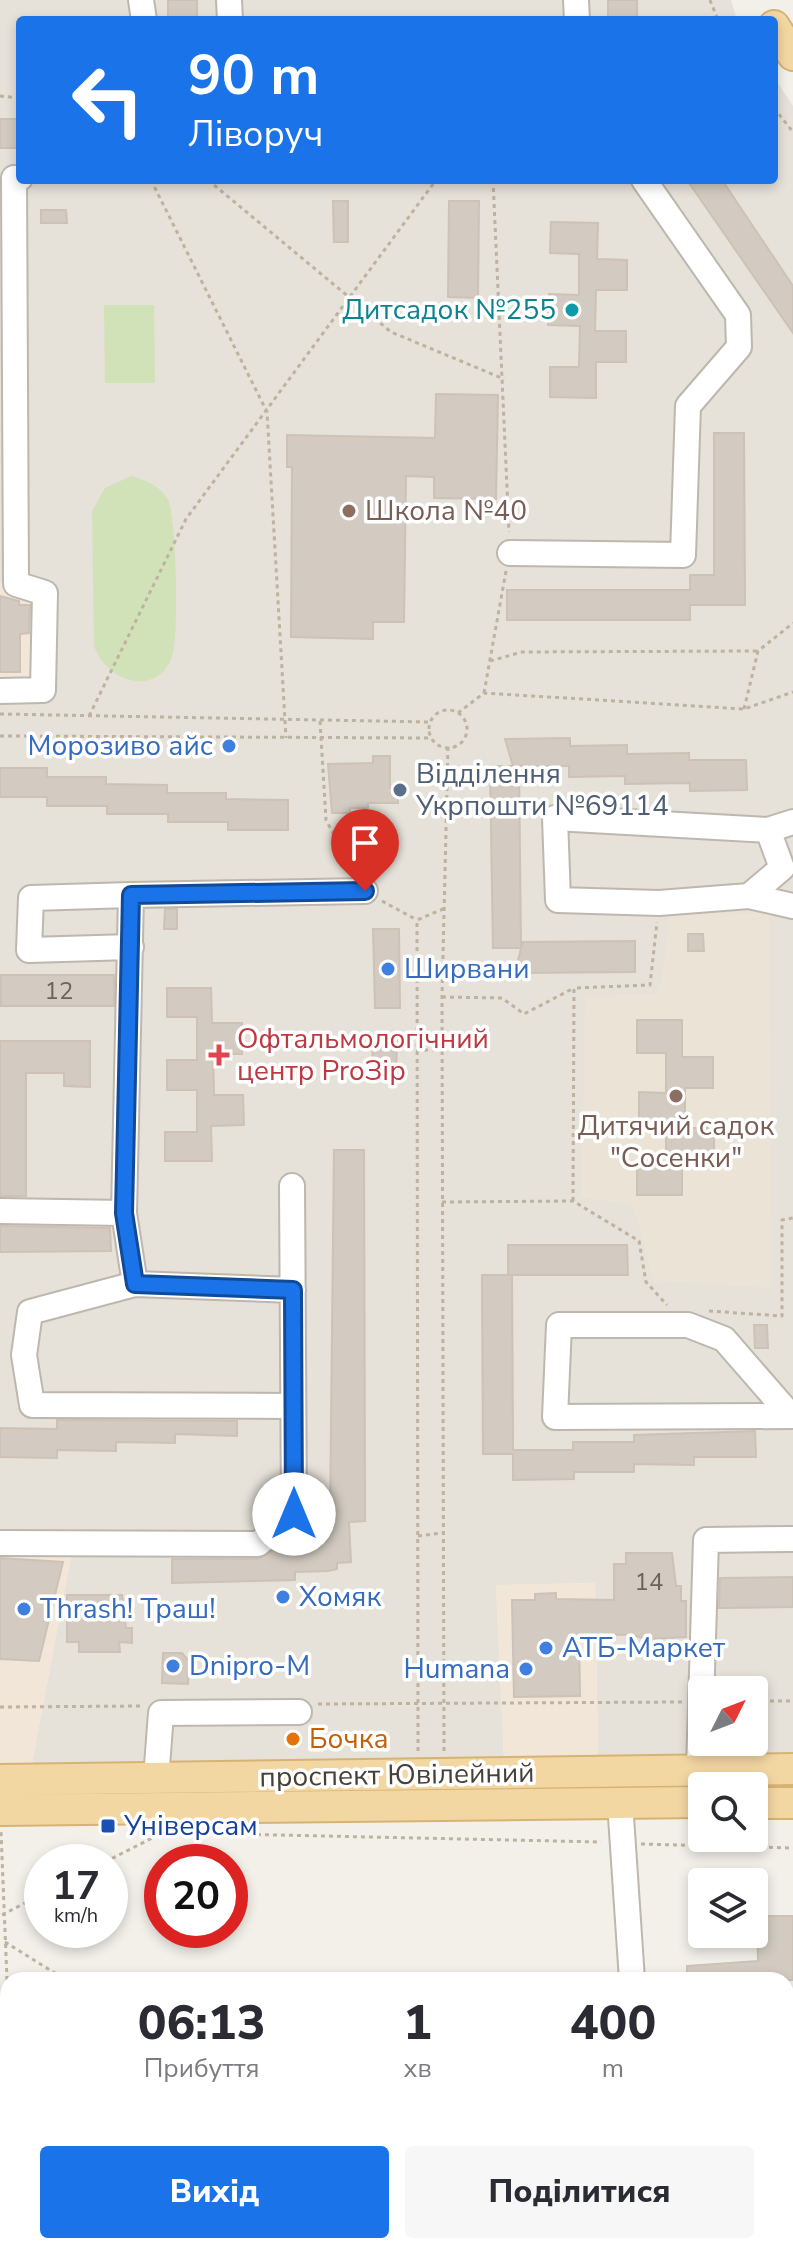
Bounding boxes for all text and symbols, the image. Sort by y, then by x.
text: 90 m [188,37,319,114]
icon: left [56,48,160,152]
text: Ліворуч [188,110,323,159]
place label: Дитсадок №255 [342,291,556,329]
marker: Дитсадок №255 [563,301,581,319]
place label: Школа №40 [365,492,527,530]
marker: Школа №40 [340,502,358,520]
place label: Морозиво айс [27,727,213,765]
marker: Морозиво айс [220,737,238,755]
place label: Відділення Укрпошти №69114 [415,755,669,825]
marker: Відділення Укрпошти №69114 [391,781,409,799]
pin [331,809,399,891]
icon: arrive [343,821,387,865]
place label: Ширвани [404,950,530,988]
marker: Ширвани [379,960,397,978]
house number: 12 [45,975,73,1007]
place label: Офтальмологічний центр ProЗір [237,1020,489,1090]
marker: Офтальмологічний центр ProЗір [208,1044,230,1066]
marker: Дитячий садок "Сосенки" [667,1087,685,1105]
place label: Дитячий садок "Сосенки" [578,1107,775,1177]
position arrow [252,1472,336,1556]
house number: 14 [635,1566,663,1598]
place label: Хомяк [299,1578,381,1616]
marker: Хомяк [274,1588,292,1606]
place label: Thrash! Траш! [40,1590,216,1628]
marker: Thrash! Траш! [15,1600,33,1618]
place label: АТБ-Маркет [562,1629,726,1667]
marker: АТБ-Маркет [537,1639,555,1657]
place label: Dnipro-M [189,1647,310,1685]
place label: Humana [403,1650,510,1688]
marker: Dnipro-M [164,1657,182,1675]
marker: Humana [517,1660,535,1678]
north arrow [688,1676,768,1756]
map controls [688,1676,768,1948]
place label: Бочка [309,1720,389,1758]
marker: Бочка [284,1730,302,1748]
street label: проспект Ювілейний [259,1754,535,1796]
button: search [688,1772,768,1852]
place label: Універсам [123,1807,258,1845]
marker: Універсам [99,1817,117,1835]
speed limit sign: 20 [144,1844,248,1948]
text: 17 [52,1859,100,1913]
button: layers [688,1868,768,1948]
text: km/h [54,1902,98,1929]
text: 06:13 [138,1990,265,2056]
text: 1 [403,1990,432,2056]
text: 400 [570,1990,656,2056]
text: Прибуття [144,2051,260,2086]
text: хв [404,2051,432,2086]
text: m [602,2051,624,2086]
button: Вихід [40,2146,389,2238]
button: Поділитися [405,2146,754,2238]

